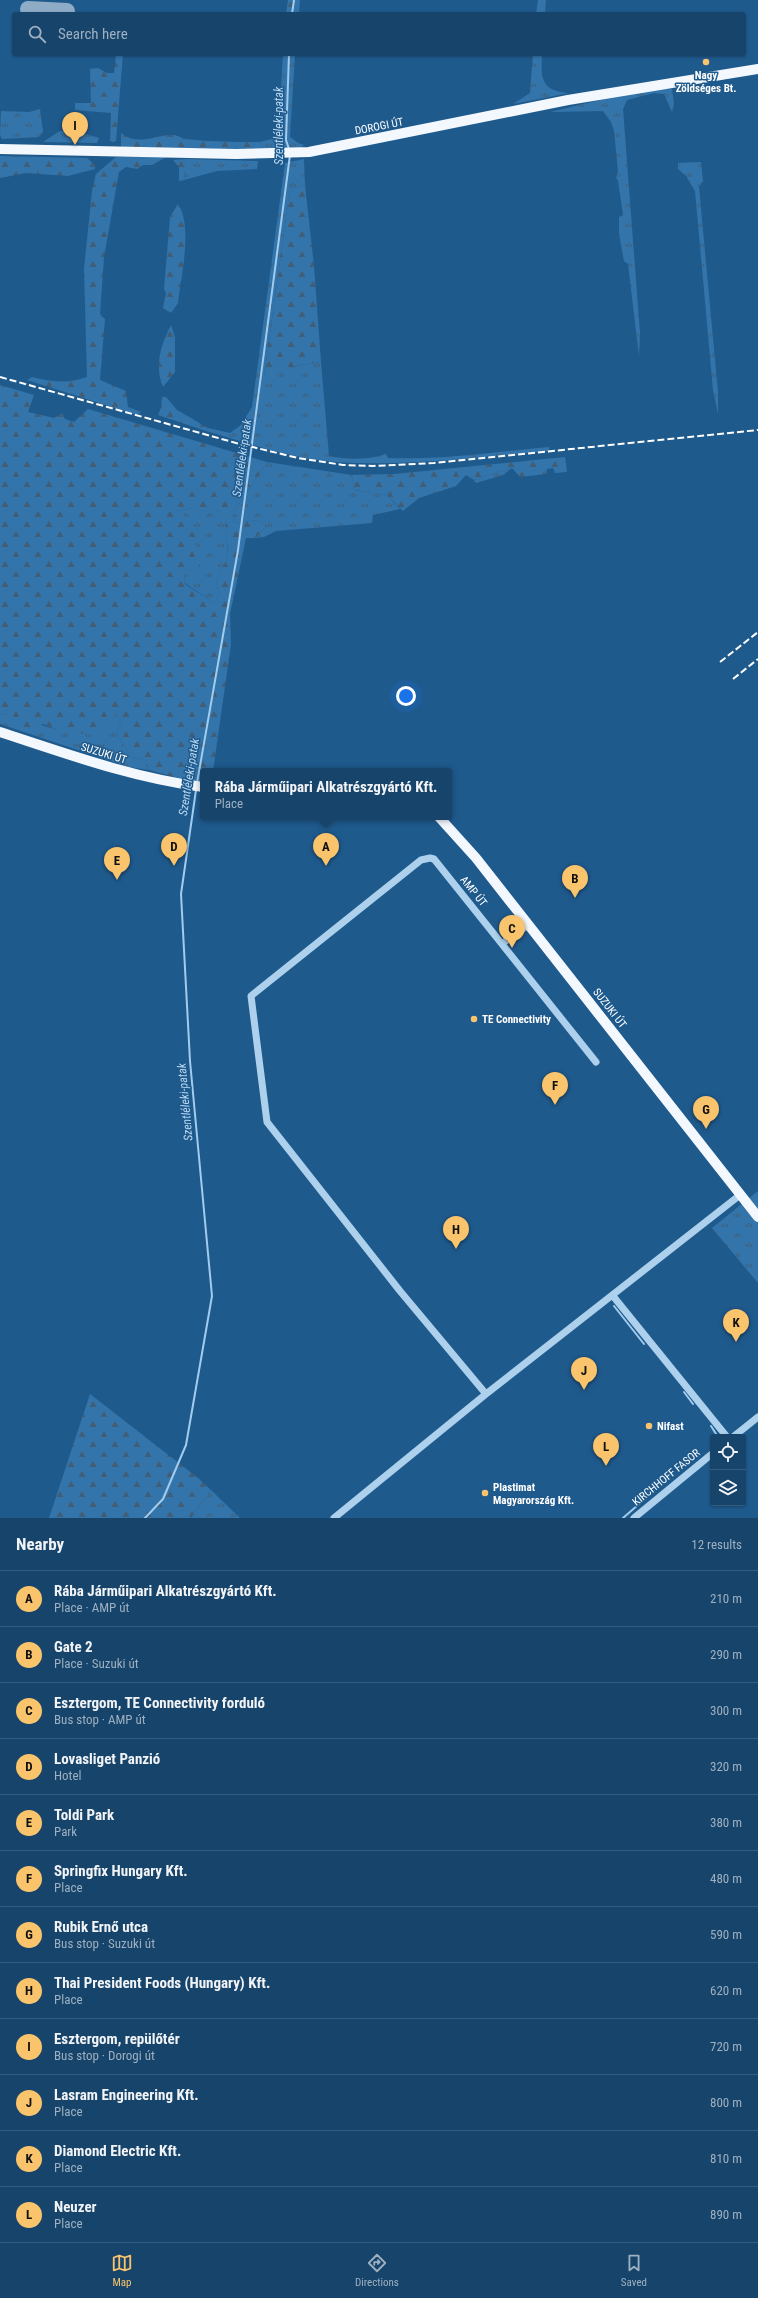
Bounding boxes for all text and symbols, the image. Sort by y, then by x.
search box [12,12,746,56]
icon: search [26,23,48,45]
text: Search here [58,25,128,43]
marker: Nagy Zöldséges Bt. [701,57,711,67]
place label: Nagy Zöldséges Bt. [676,69,736,95]
water label: Szentléleki-patak [272,86,286,165]
pin: I [62,112,88,145]
street label: DOROGI ÚT [354,115,405,138]
water label: Szentléleki-patak [230,418,254,498]
your location [396,686,416,706]
water label: Szentléleki-patak [176,737,202,817]
street label: SUZUKI ÚT [79,740,128,767]
popup [200,768,452,820]
text: Rába Járműipari Alkatrészgyártó Kft. [215,778,437,796]
text: Place [215,796,243,811]
pin: D [161,833,187,866]
pin: A [313,833,339,866]
pin: E [104,847,130,880]
pin: B [562,865,588,898]
street label: AMP ÚT [457,874,490,909]
pin: C [499,915,525,948]
street label: SUZUKI ÚT [590,986,629,1031]
place label: TE Connectivity [482,1013,551,1026]
marker: TE Connectivity [469,1014,479,1024]
water label: Szentléleki-patak [175,1062,195,1142]
pin: F [542,1072,568,1105]
pin: G [693,1096,719,1129]
pin: H [443,1216,469,1249]
pin: K [723,1309,749,1342]
pin: J [571,1357,597,1390]
place label: Nifast [657,1420,684,1433]
marker: Nifast [644,1421,654,1431]
pin: L [593,1433,619,1466]
map controls [710,1434,746,1506]
button: locate [710,1434,746,1470]
street label: KIRCHHOFF FASOR [630,1446,703,1509]
button: layers [710,1470,746,1506]
place label: Plastimat Magyarország Kft. [493,1481,574,1507]
marker: Plastimat Magyarország Kft. [480,1488,490,1498]
text: Nearby [16,1534,64,1554]
text: 12 results [691,1537,742,1552]
text: Rába Járműipari Alkatrészgyártó Kft. [54,1582,277,1600]
text: A [25,1591,33,1606]
text: 210 m [710,1591,742,1606]
text: Place · AMP út [54,1600,129,1615]
text: Gate 2 [54,1638,93,1656]
text: B [25,1647,33,1662]
text: 290 m [710,1647,742,1662]
text: Place · Suzuki út [54,1656,139,1671]
text: Esztergom, TE Connectivity forduló [54,1694,265,1712]
text: C [25,1703,33,1718]
text: 300 m [710,1703,742,1718]
text: Bus stop · AMP út [54,1712,146,1727]
text: Lovasliget Panzió [54,1750,160,1768]
text: D [25,1759,33,1774]
text: 320 m [710,1759,742,1774]
text: Hotel [54,1768,82,1783]
text: Toldi Park [54,1806,114,1824]
text: E [26,1815,32,1830]
text: 380 m [710,1815,742,1830]
text: Park [54,1824,77,1839]
text: Springfix Hungary Kft. [54,1862,188,1880]
text: F [26,1871,32,1886]
text: 480 m [710,1871,742,1886]
text: Place [54,1880,83,1895]
text: Rubik Ernő utca [54,1918,148,1936]
text: G [25,1927,33,1942]
text: 590 m [710,1927,742,1942]
text: Bus stop · Suzuki út [54,1936,155,1951]
text: Thai President Foods (Hungary) Kft. [54,1974,270,1992]
text: H [25,1983,33,1998]
text: 620 m [710,1983,742,1998]
text: Place [54,1992,83,2007]
text: Esztergom, repülőtér [54,2030,180,2048]
text: I [27,2039,31,2054]
text: 720 m [710,2039,742,2054]
text: Bus stop · Dorogi út [54,2048,155,2063]
text: Lasram Engineering Kft. [54,2086,199,2104]
text: J [26,2095,32,2110]
text: 800 m [710,2095,742,2110]
text: Place [54,2104,83,2119]
text: Diamond Electric Kft. [54,2142,181,2160]
text: K [25,2151,33,2166]
text: 810 m [710,2151,742,2166]
text: Place [54,2160,83,2175]
text: Neuzer [54,2198,97,2216]
text: L [26,2207,32,2222]
text: 890 m [710,2207,742,2222]
text: Place [54,2216,83,2231]
tab: Map [111,2252,133,2289]
tab: Directions [355,2252,399,2289]
tab: Saved [621,2252,647,2289]

